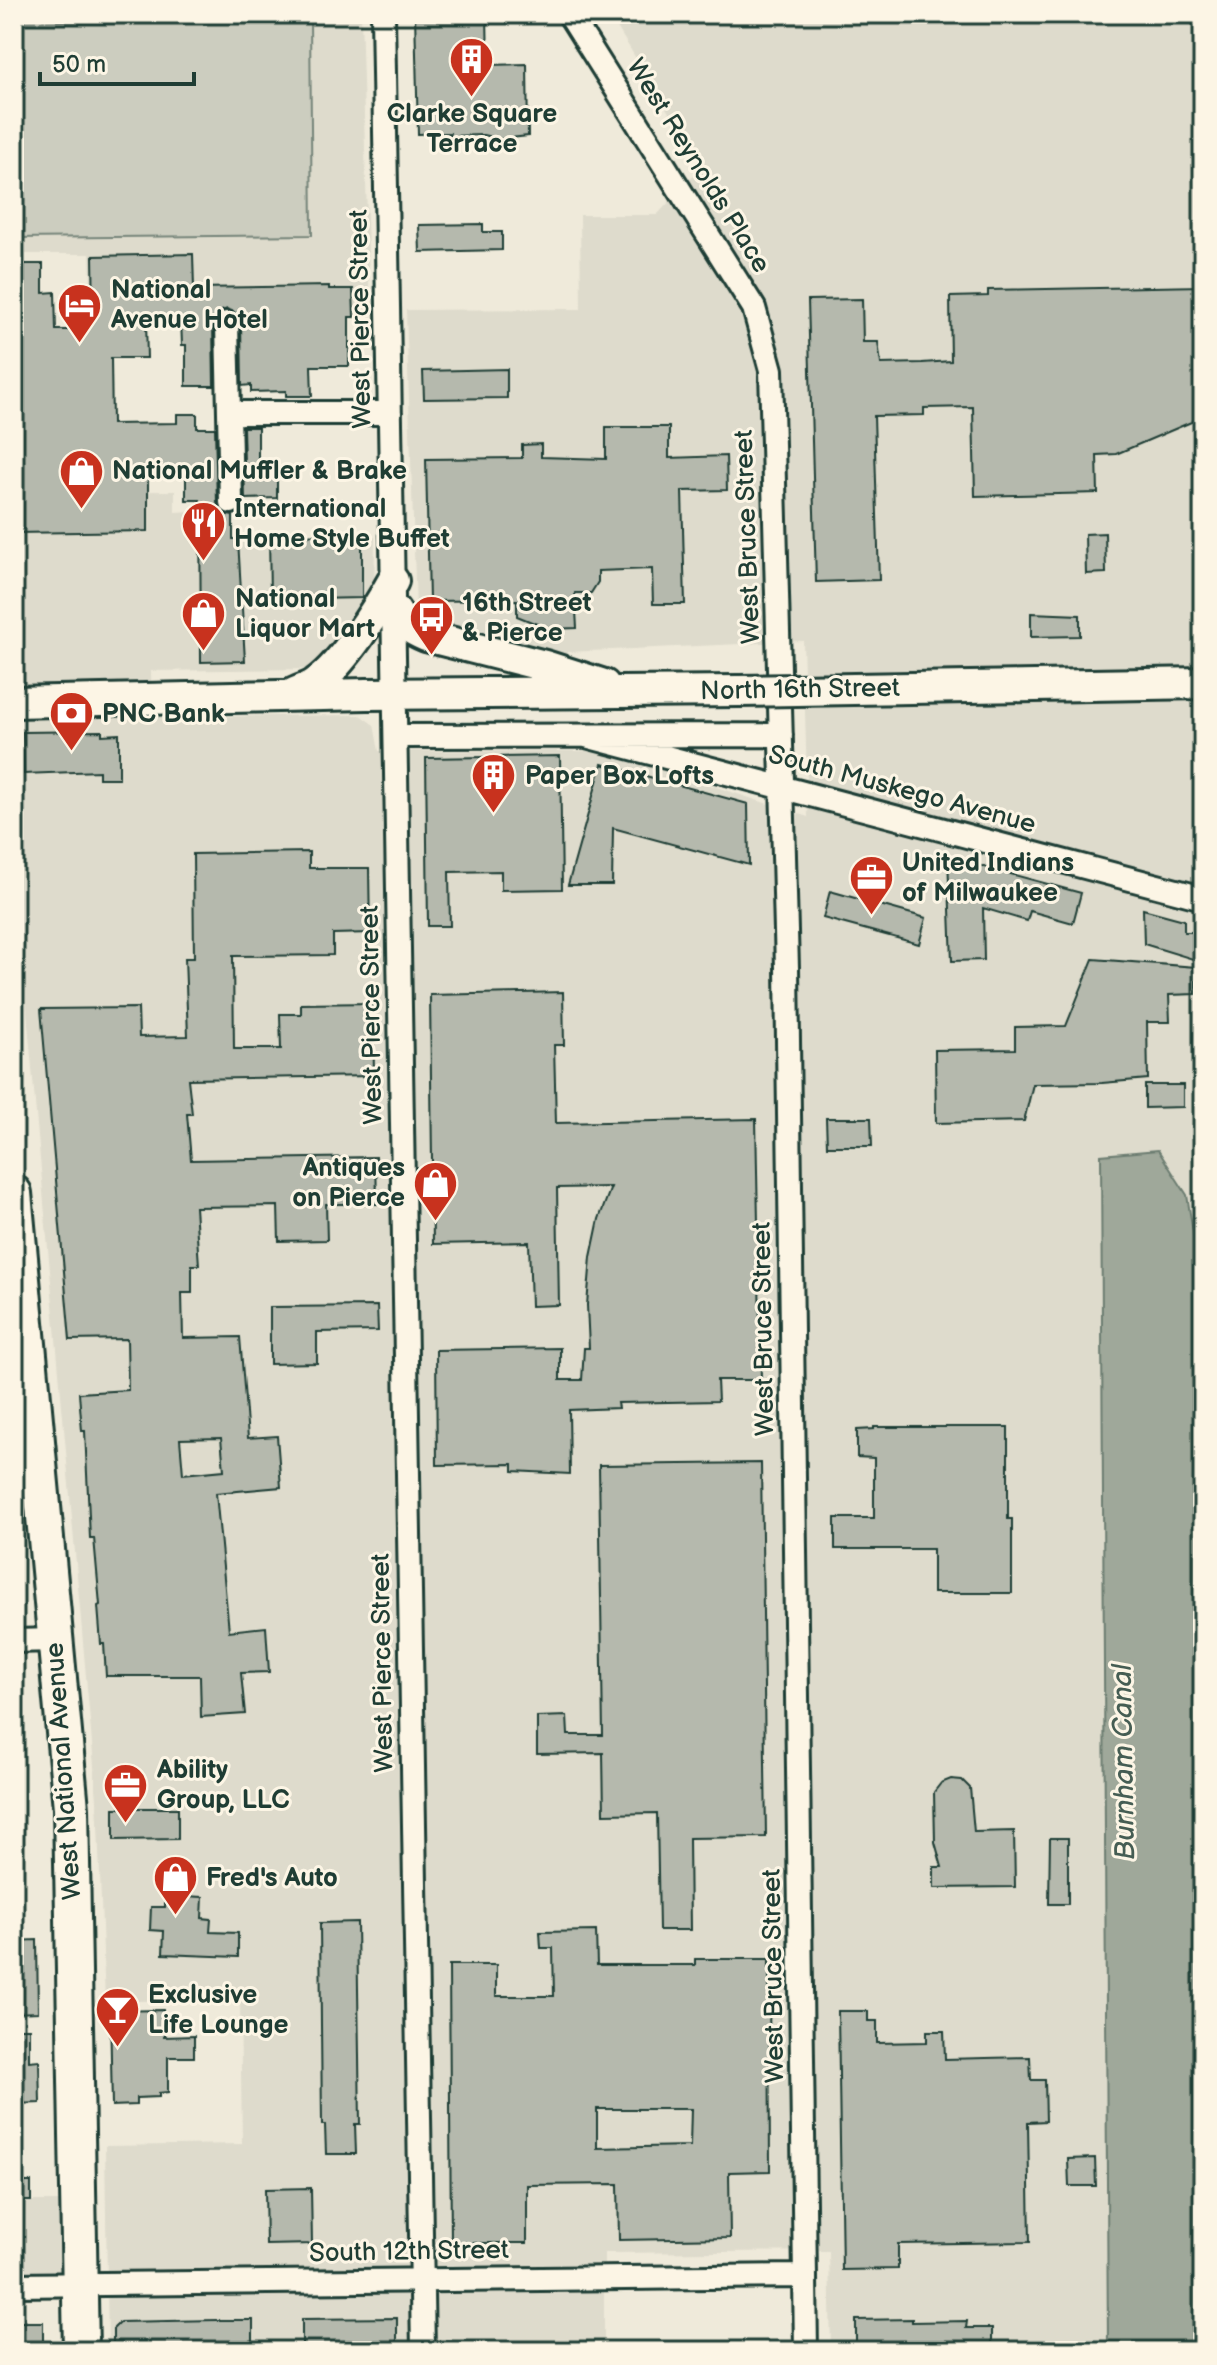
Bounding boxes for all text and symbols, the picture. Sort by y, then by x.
building icon: Clarke Square Terrace [448,35,496,98]
scale bar [40,36,194,86]
text: 50 m [52,50,106,79]
street label: West Reynolds Place [619,53,777,279]
place label: Clarke Square Terrace [387,99,557,160]
street label: West Pierce Street [344,209,378,429]
place label: National Avenue Hotel [110,275,268,336]
hotel icon: National Avenue Hotel [56,281,104,344]
street label: West Bruce Street [729,429,767,645]
shop icon: National Muffler & Brake [57,447,105,510]
place label: National Muffler & Brake [112,456,407,487]
place label: International Home Style Buffet [234,494,450,555]
restaurant icon: International Home Style Buffet [179,500,227,563]
place label: National Liquor Mart [235,584,375,645]
place label: 16th Street & Pierce [462,588,592,649]
shop icon: National Liquor Mart [180,590,228,653]
bus stop icon: 16th Street & Pierce [407,594,455,657]
street label: North 16th Street [700,673,900,707]
bank icon: PNC Bank [47,690,95,753]
place label: PNC Bank [102,699,225,730]
street label: South Muskego Avenue [765,739,1039,841]
building icon: Paper Box Lofts [470,752,518,815]
place label: Paper Box Lofts [525,761,714,792]
place label: United Indians of Milwaukee [902,848,1074,909]
office icon: United Indians of Milwaukee [847,854,895,917]
street label: West Pierce Street [355,905,389,1125]
place label: Antiques on Pierce [292,1153,405,1214]
shop icon: Antiques on Pierce [412,1159,460,1222]
street label: West Bruce Street [747,1222,781,1436]
street label: West Pierce Street [366,1553,400,1773]
street label: West National Avenue [40,1641,88,1901]
water label: Burnham Canal [1106,1662,1142,1860]
place label: Ability Group, LLC [156,1755,290,1816]
office icon: Ability Group, LLC [102,1761,150,1824]
shop icon: Fred's Auto [151,1854,199,1917]
place label: Fred's Auto [206,1863,338,1894]
street label: West Bruce Street [757,1869,791,2083]
place label: Exclusive Life Lounge [148,1980,288,2041]
bar icon: Exclusive Life Lounge [93,1986,141,2049]
street label: South 12th Street [309,2235,509,2269]

